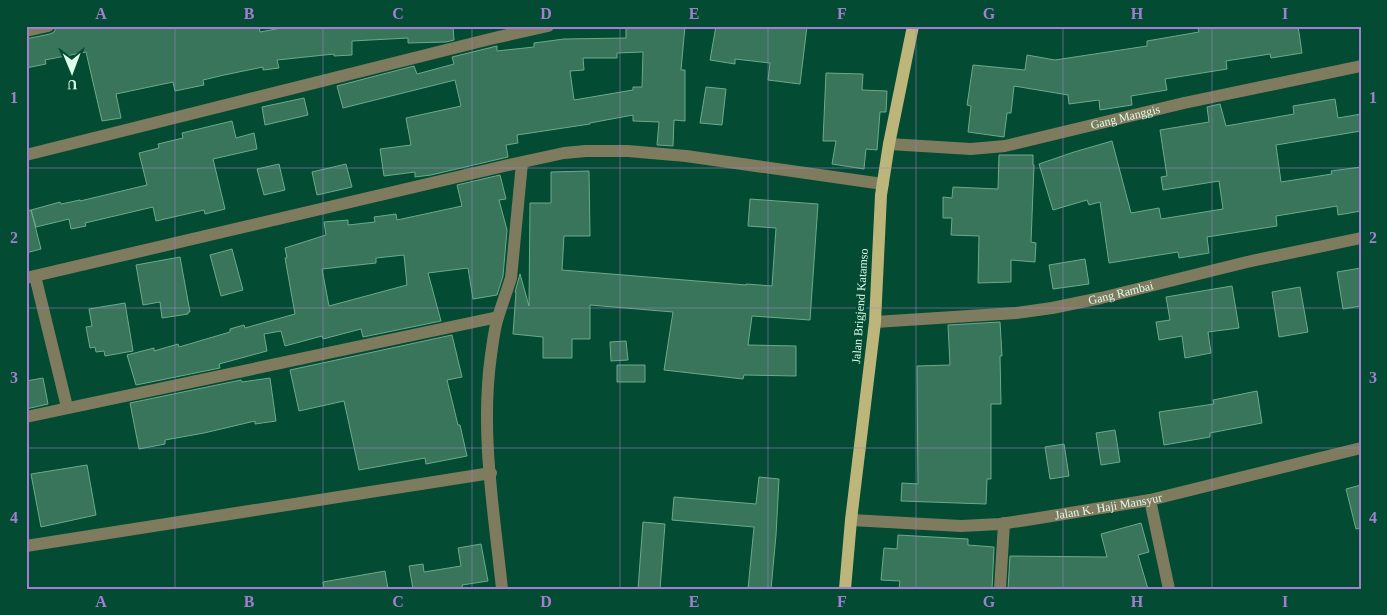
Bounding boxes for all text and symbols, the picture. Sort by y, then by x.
text: A [95,5,107,22]
text: B [244,5,255,22]
text: C [392,5,404,22]
text: D [540,5,552,22]
text: E [689,5,699,22]
text: F [837,5,847,22]
text: G [983,5,996,22]
text: H [1131,5,1144,22]
text: I [1282,5,1288,22]
north arrow [48,48,98,98]
text: U [67,77,77,92]
text: 1 [10,89,18,106]
text: 1 [1369,89,1377,106]
street label: Gang Manggis [1089,102,1162,132]
text: 2 [10,229,18,246]
text: 2 [1369,229,1377,246]
street label: Jalan Brigjend Katamso [849,248,871,364]
street label: Gang Rambai [1087,278,1155,307]
text: 3 [10,369,18,386]
text: 3 [1369,369,1377,386]
street label: Jalan K. Haji Mansyur [1054,490,1164,522]
text: 4 [10,509,18,526]
text: 4 [1369,509,1377,526]
text: A [95,593,107,610]
text: B [244,593,255,610]
text: C [392,593,404,610]
text: D [540,593,552,610]
text: E [689,593,699,610]
text: F [837,593,847,610]
text: G [983,593,996,610]
text: H [1131,593,1144,610]
text: I [1282,593,1288,610]

